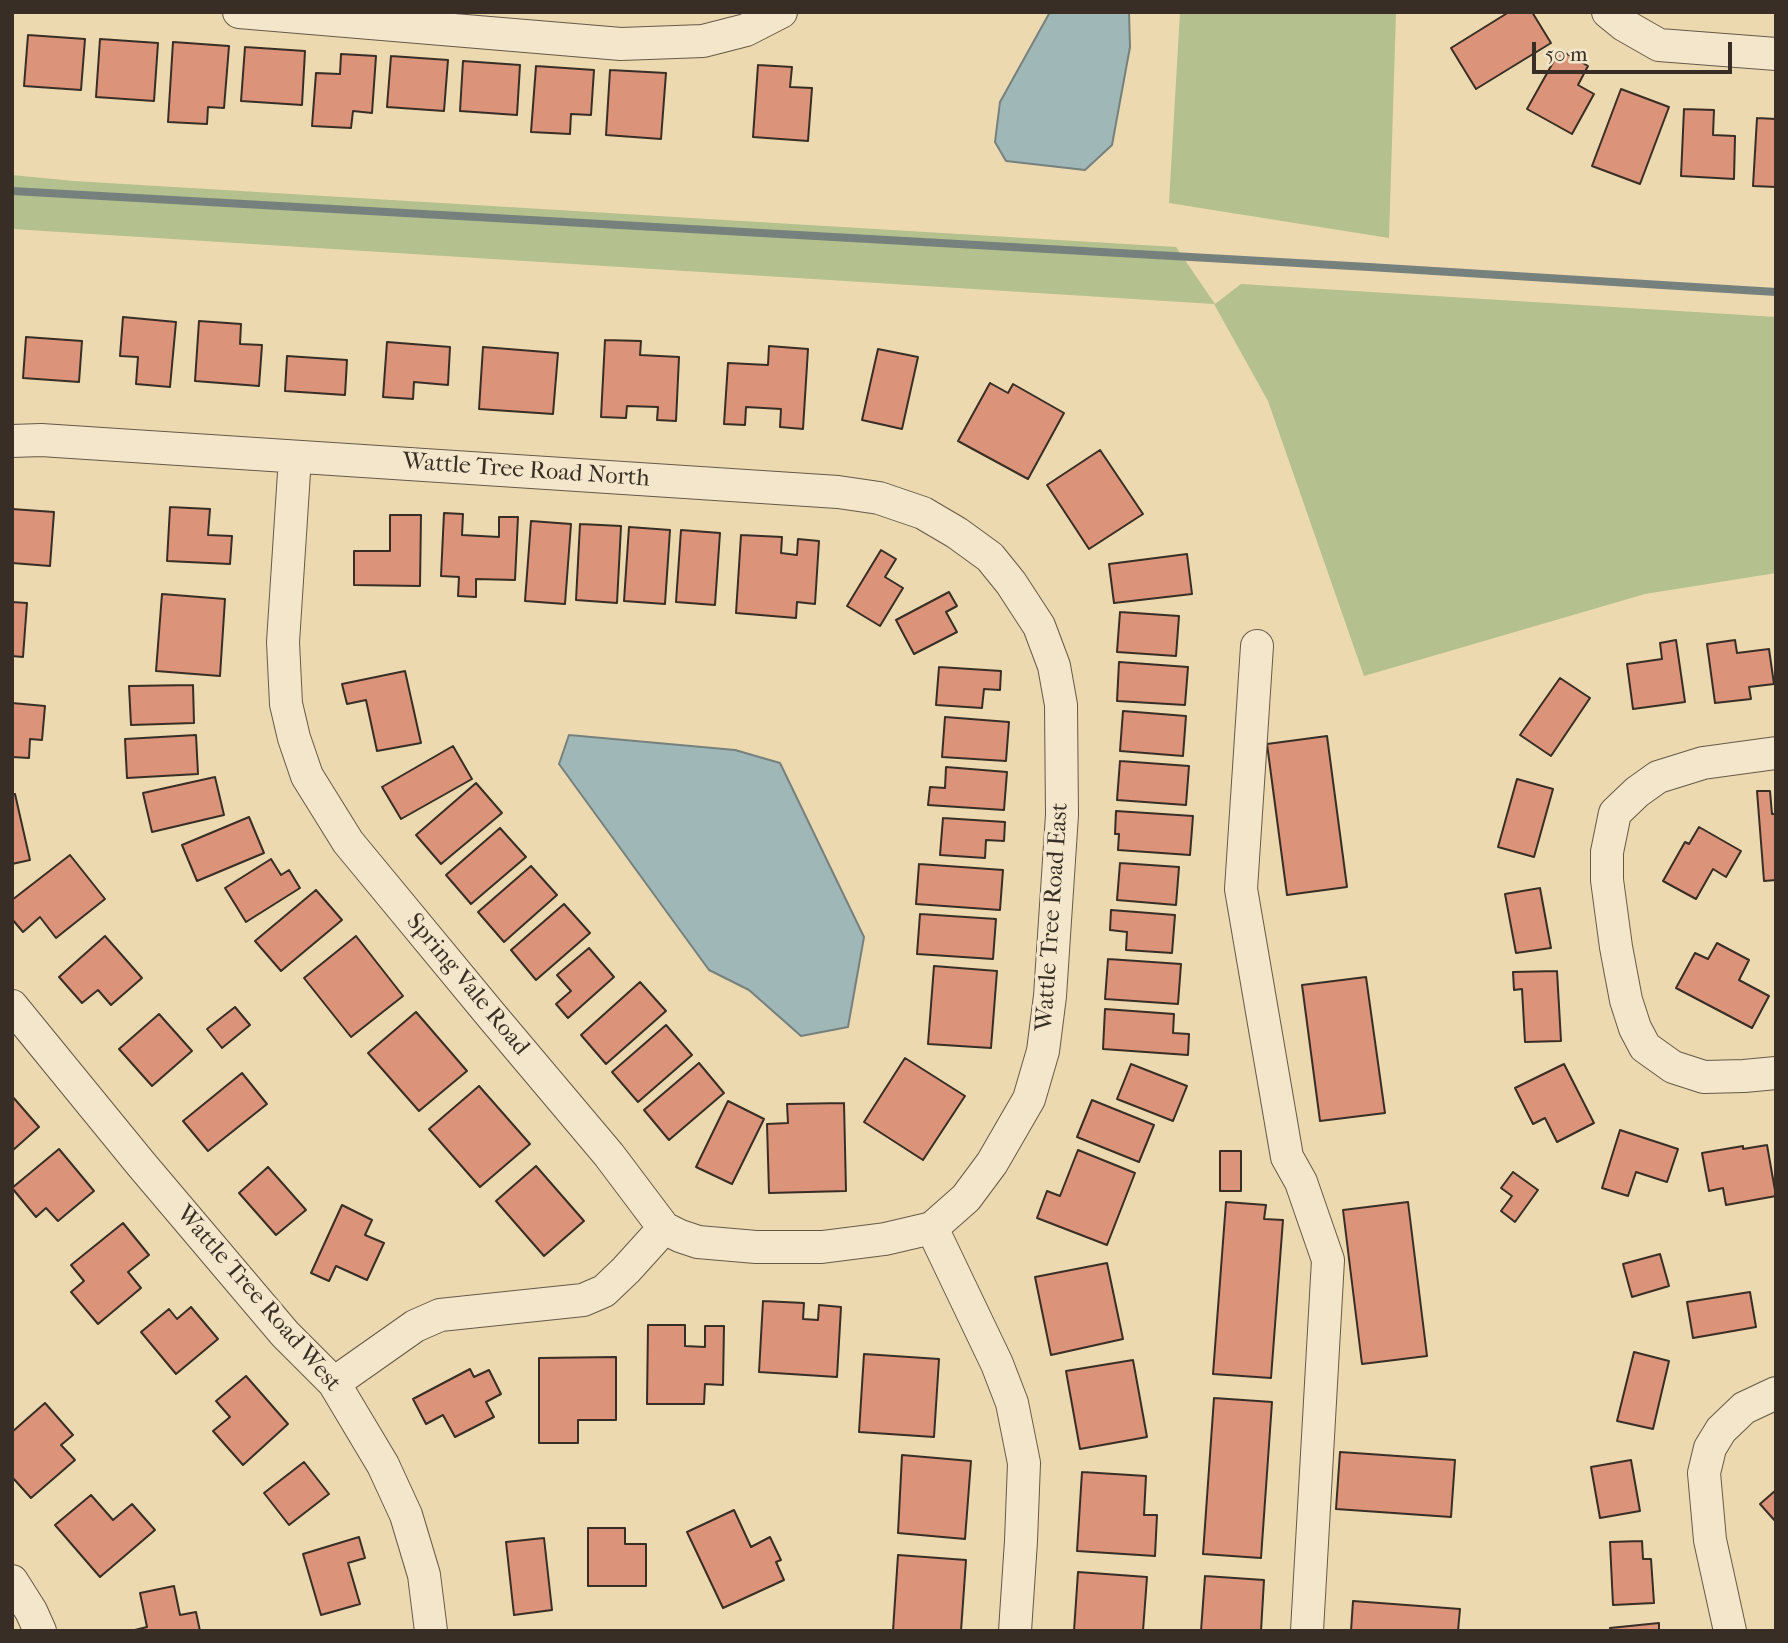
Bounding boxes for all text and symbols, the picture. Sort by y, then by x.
scale bar [1536,28,1736,72]
text: 50 m [1545,42,1588,66]
street label: Wattle Tree Road North [401,448,651,494]
street label: Wattle Tree Road East [1031,802,1075,1032]
street label: Spring Vale Road [399,908,535,1062]
street label: Wattle Tree Road West [169,1200,347,1398]

